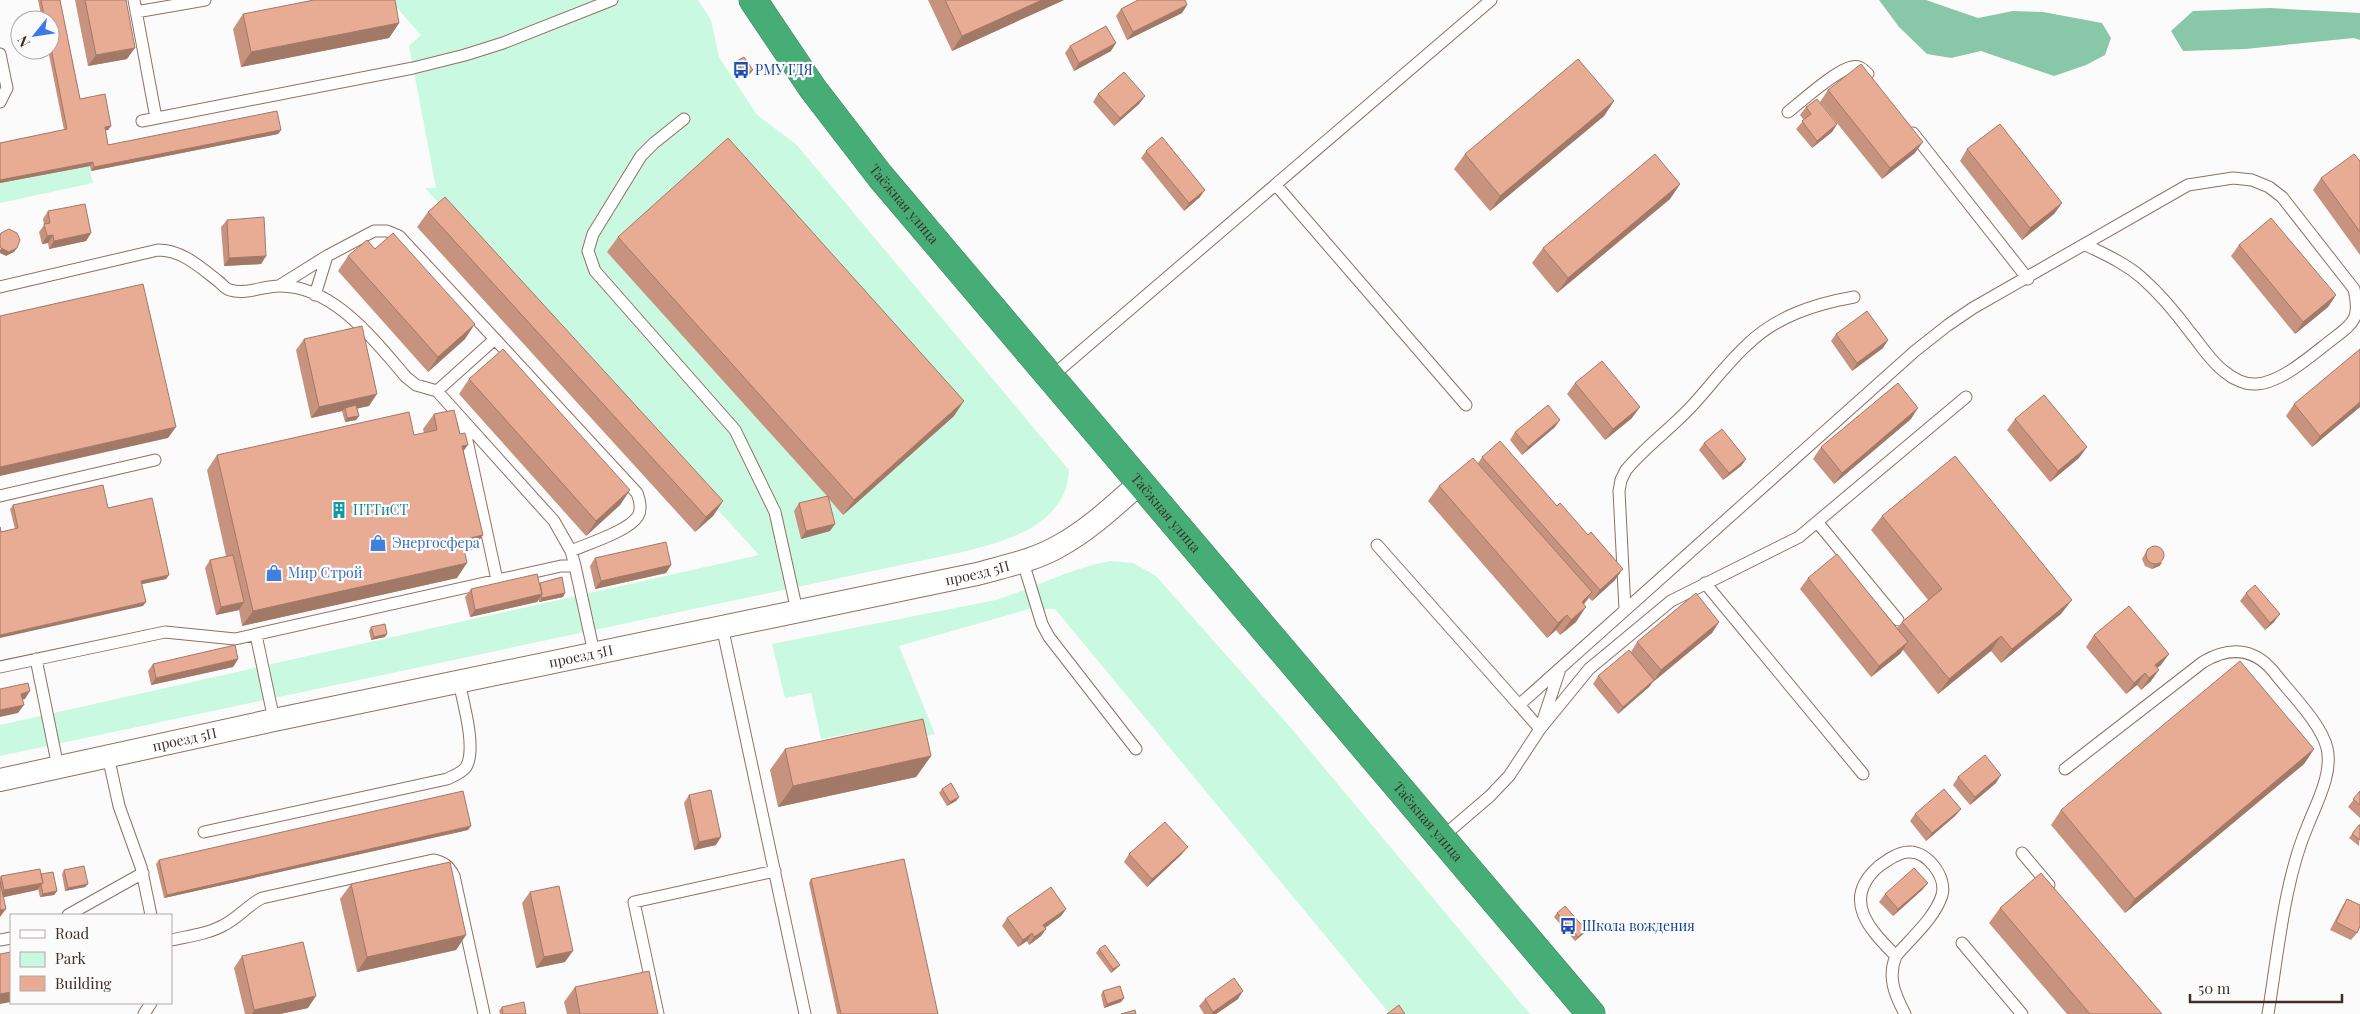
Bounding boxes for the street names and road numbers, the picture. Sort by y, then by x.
street label: Таёжная улица [865,160,943,248]
street label: Таёжная улица [1127,469,1205,556]
street label: проезд 5П [943,556,1012,589]
street label: проезд 5П [547,640,615,672]
street label: проезд 5П [151,723,219,755]
street label: Таёжная улица [1389,778,1467,865]

